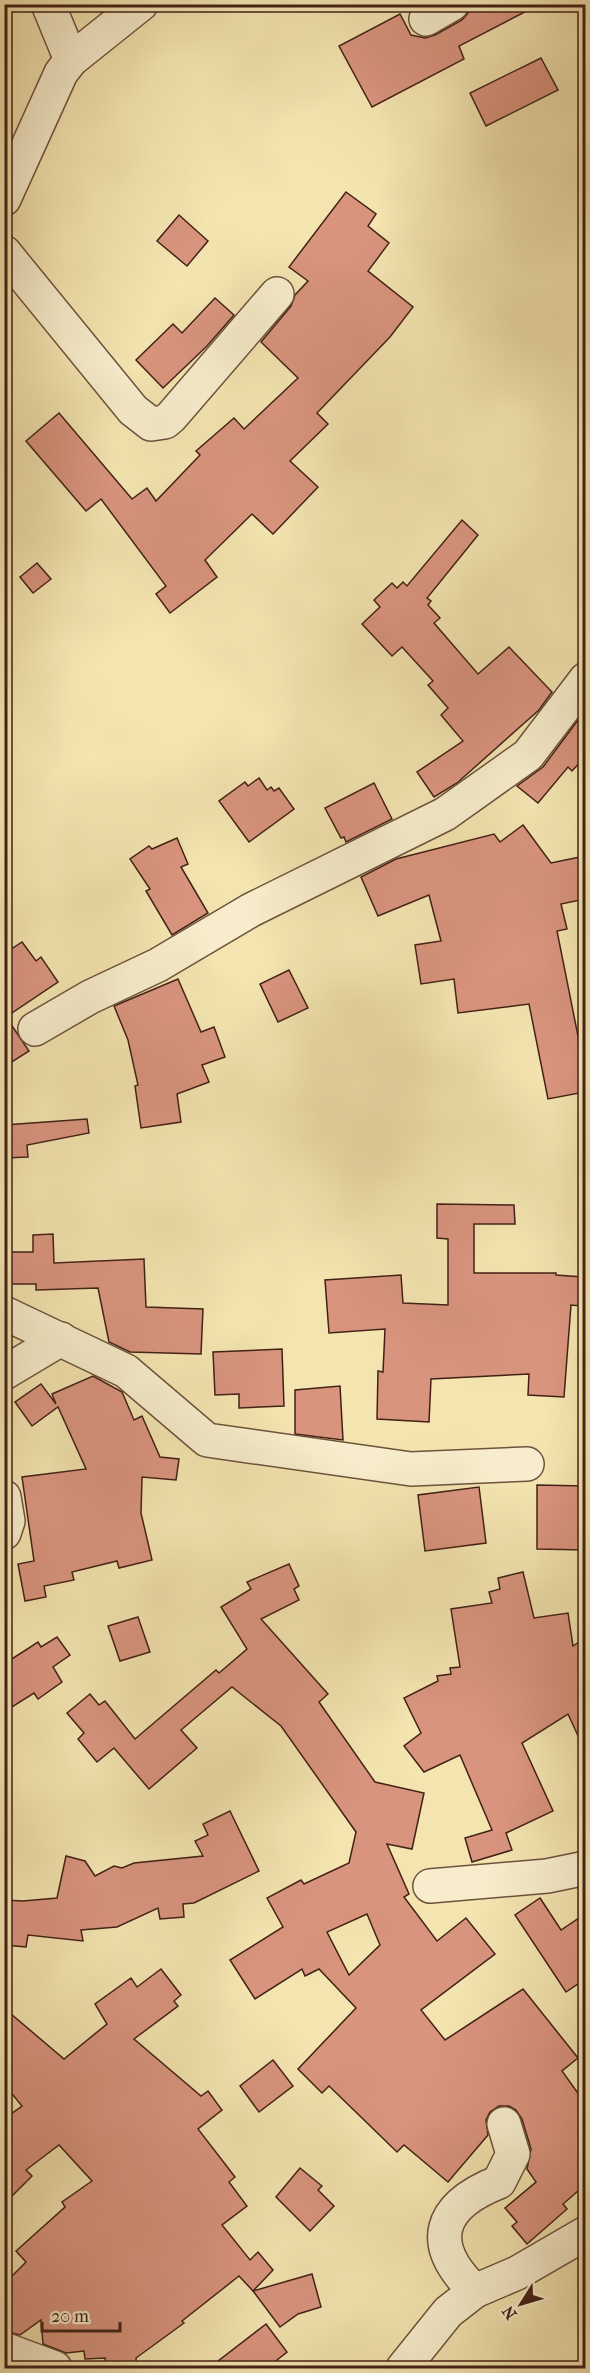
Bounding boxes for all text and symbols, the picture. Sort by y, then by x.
north arrow [491,2274,551,2334]
scale bar [42,2295,120,2333]
text: N [498,2301,521,2323]
text: 20 m [51,2306,89,2327]

